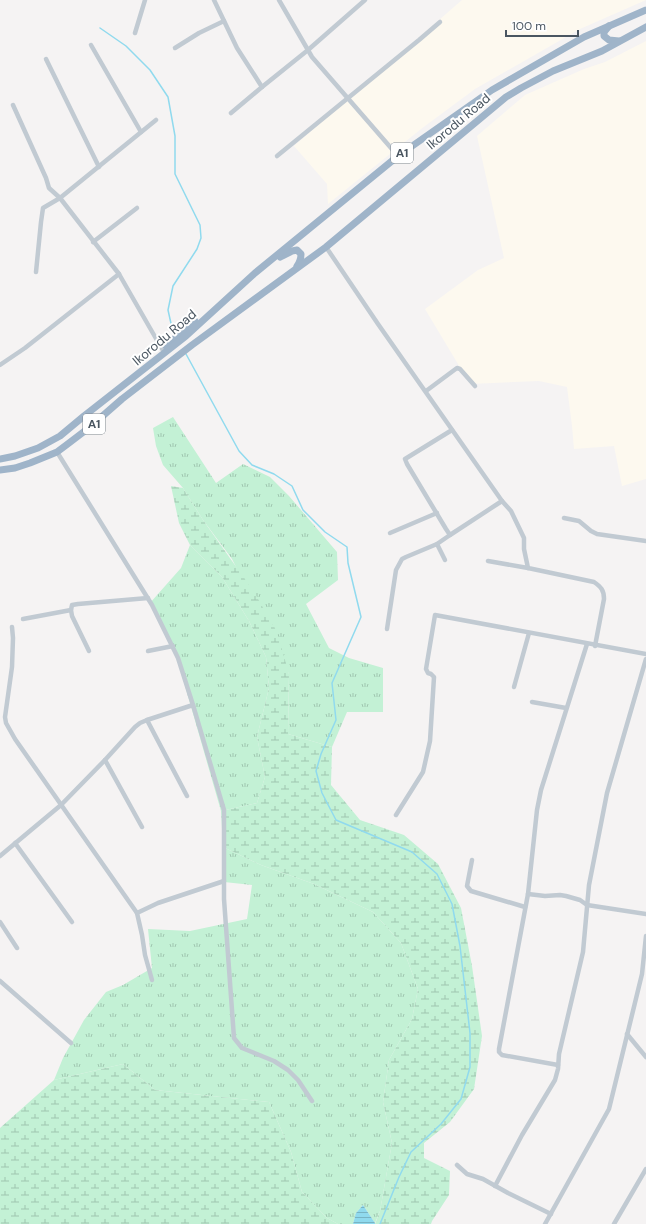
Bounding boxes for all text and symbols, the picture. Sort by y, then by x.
scale bar [506,12,578,38]
text: 100 m [512,18,546,34]
street label: Ikorodu Road [423,90,494,153]
road number: A1 [391,143,413,163]
street label: Ikorodu Road [129,306,200,369]
road number: A1 [83,414,105,434]

